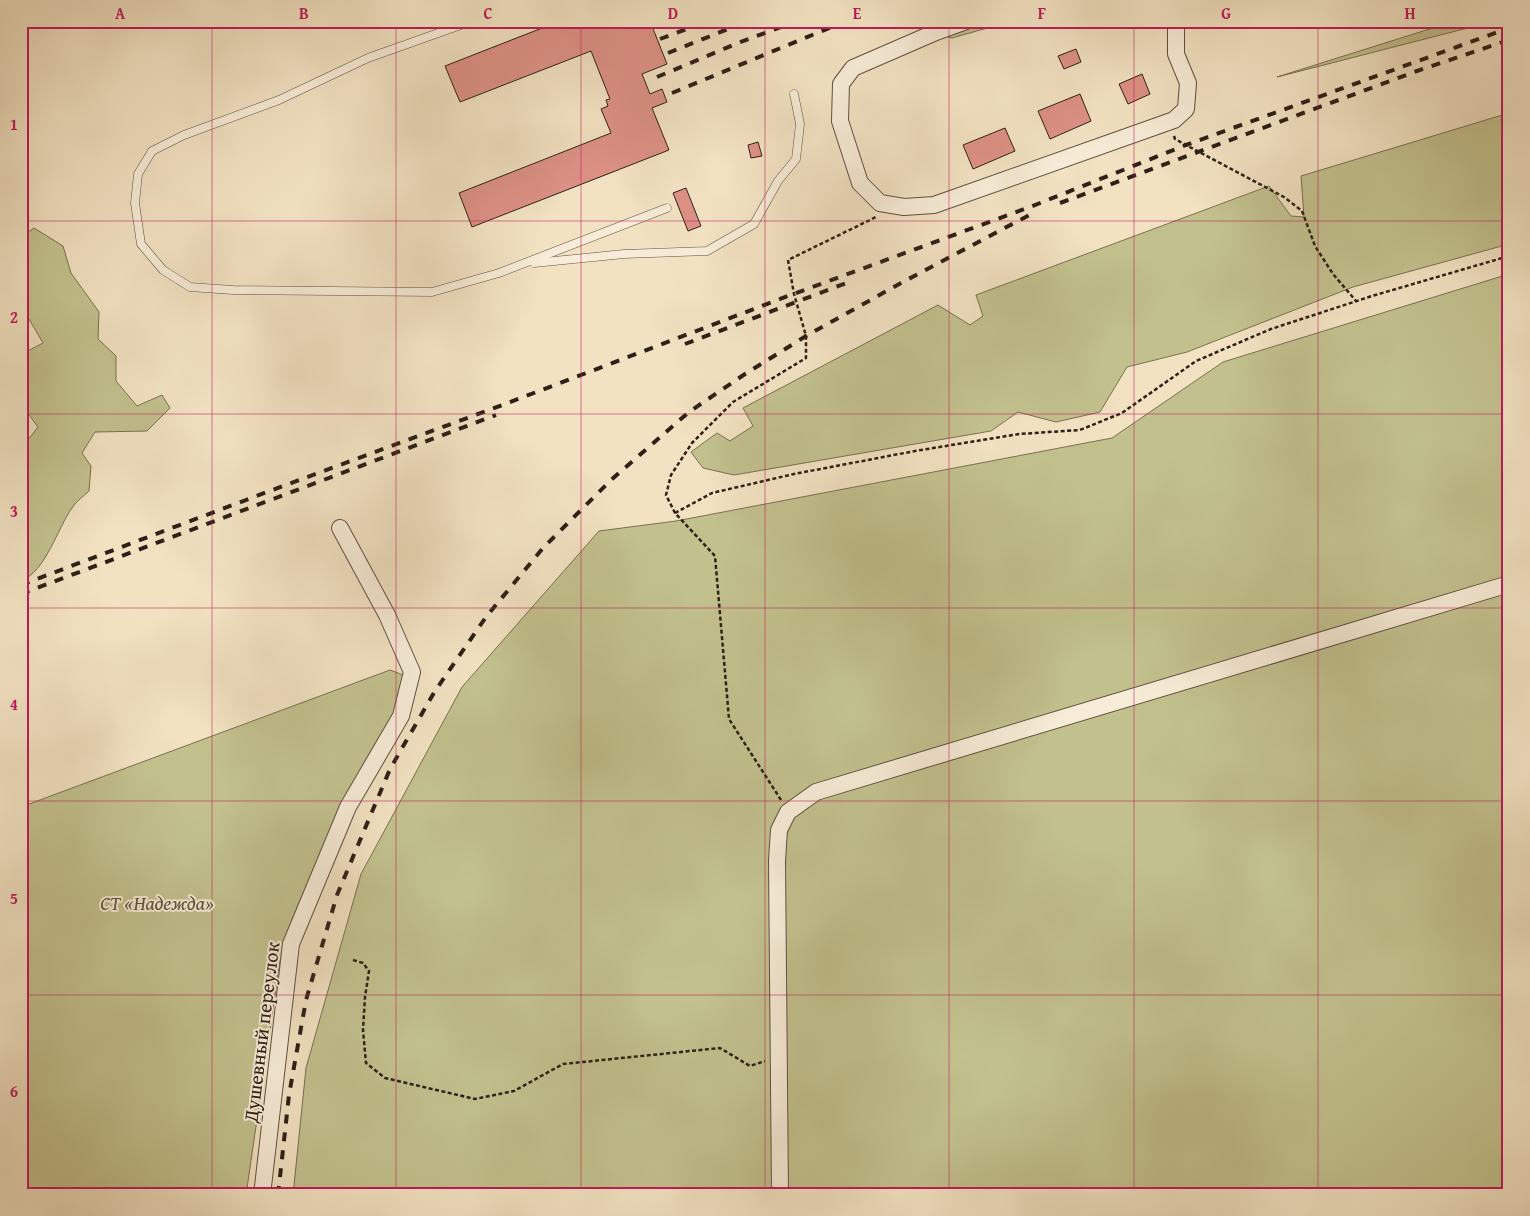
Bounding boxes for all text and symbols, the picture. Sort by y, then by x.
text: A [115,1,126,25]
text: B [299,1,309,25]
text: C [483,1,493,25]
text: D [668,1,678,25]
text: E [853,1,862,25]
text: F [1038,1,1046,25]
text: G [1221,1,1231,25]
text: H [1404,1,1416,25]
text: 1 [10,112,18,136]
text: 2 [10,305,18,329]
text: 3 [10,499,18,523]
text: 4 [10,692,18,716]
text: 5 [10,886,18,910]
park label: СТ «Надежда» [100,888,214,917]
street label: Душевный переулок [235,939,287,1125]
text: 6 [10,1079,18,1103]

